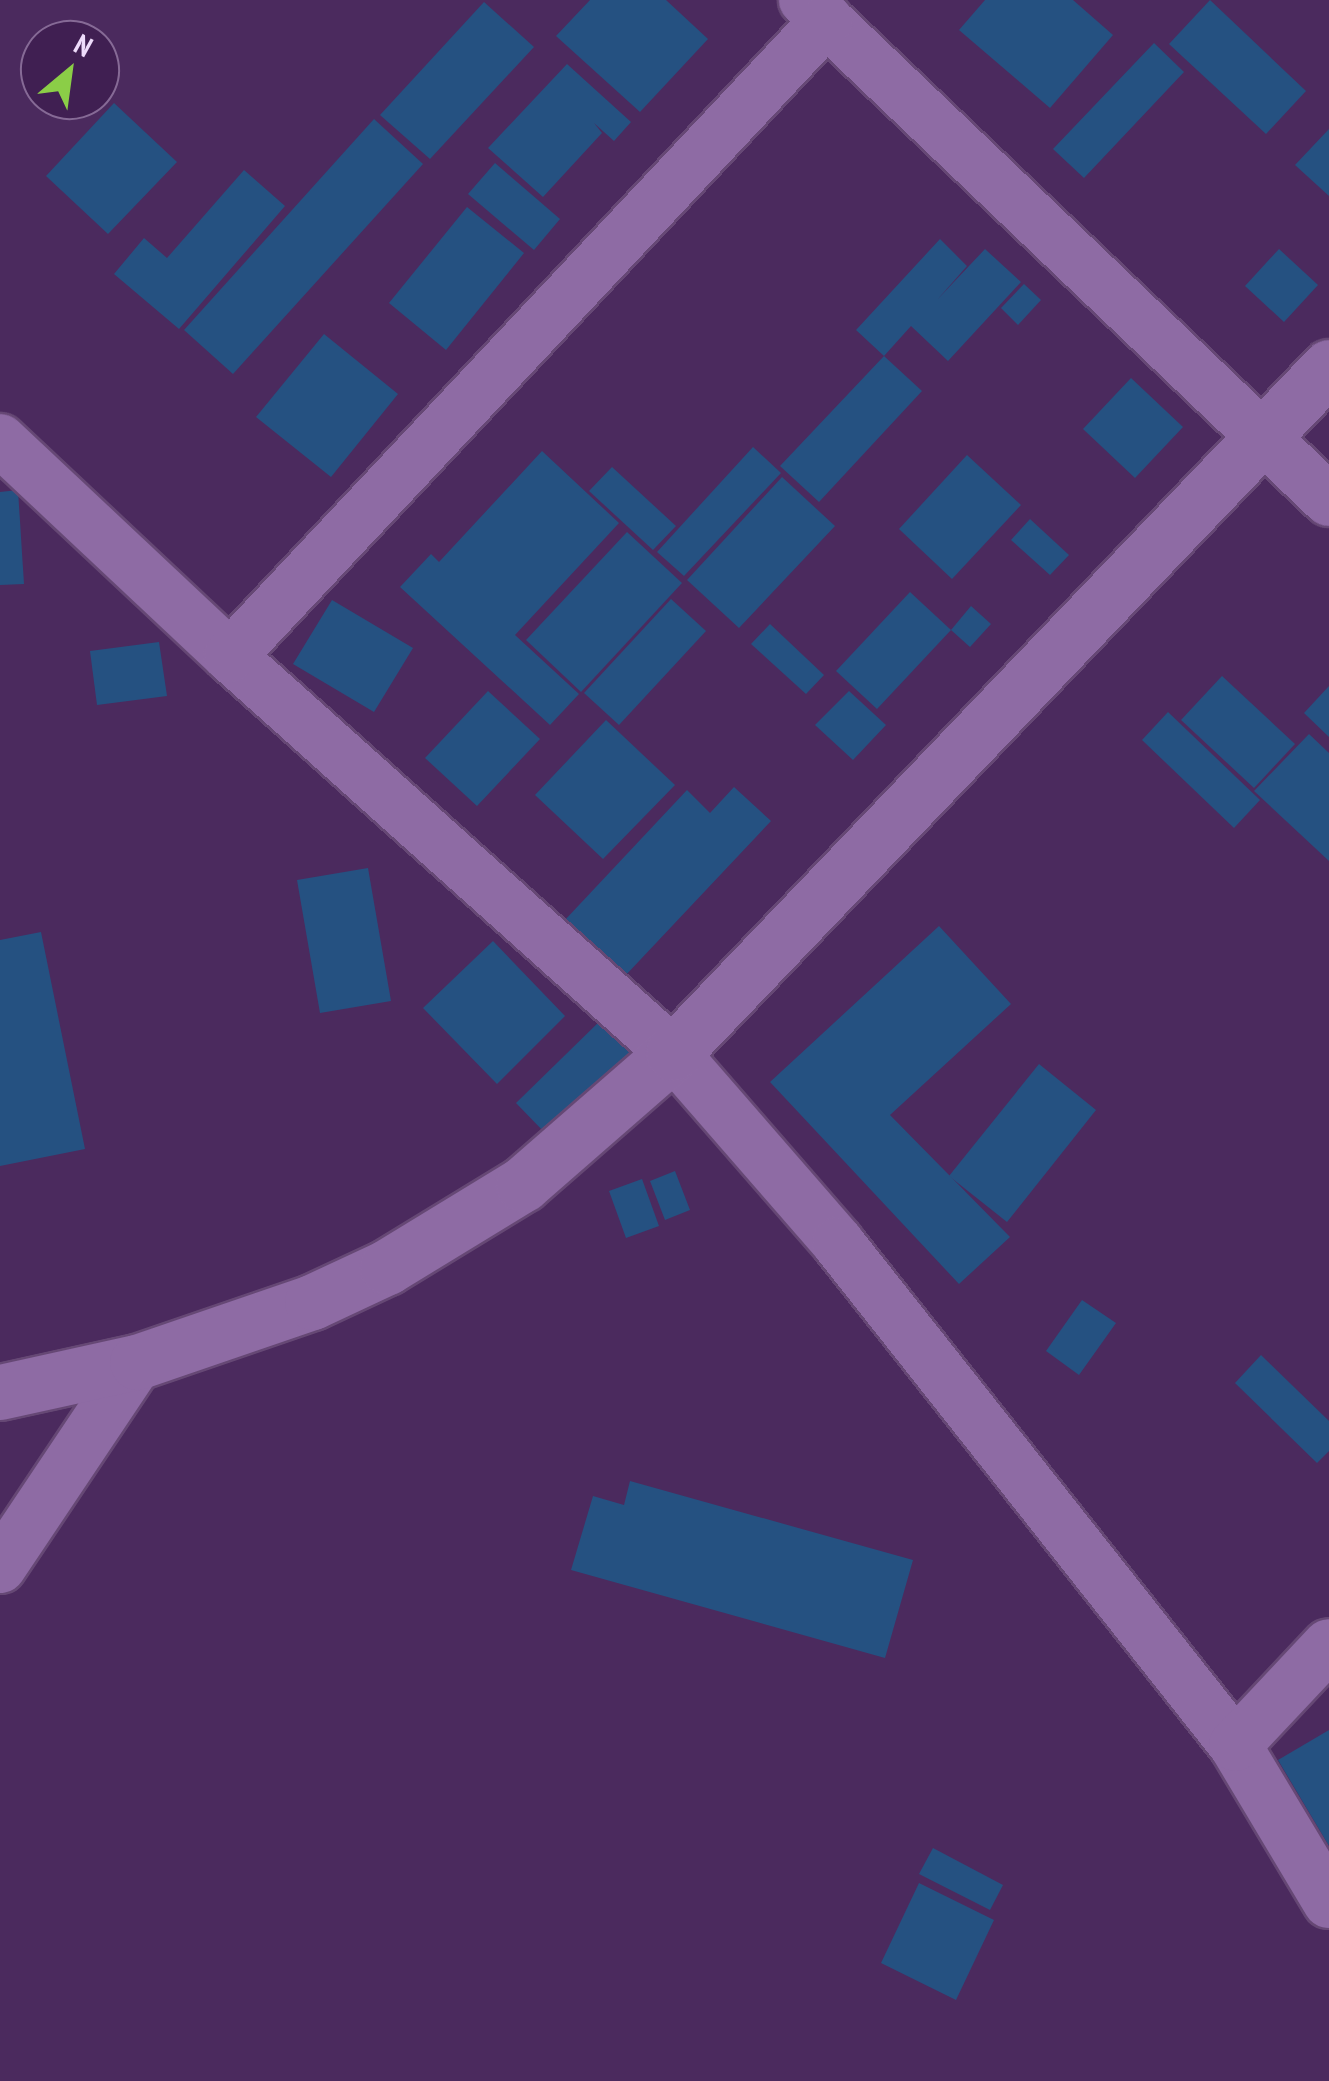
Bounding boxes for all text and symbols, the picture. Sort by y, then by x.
north arrow [20,20,120,120]
text: N [68,25,99,65]

